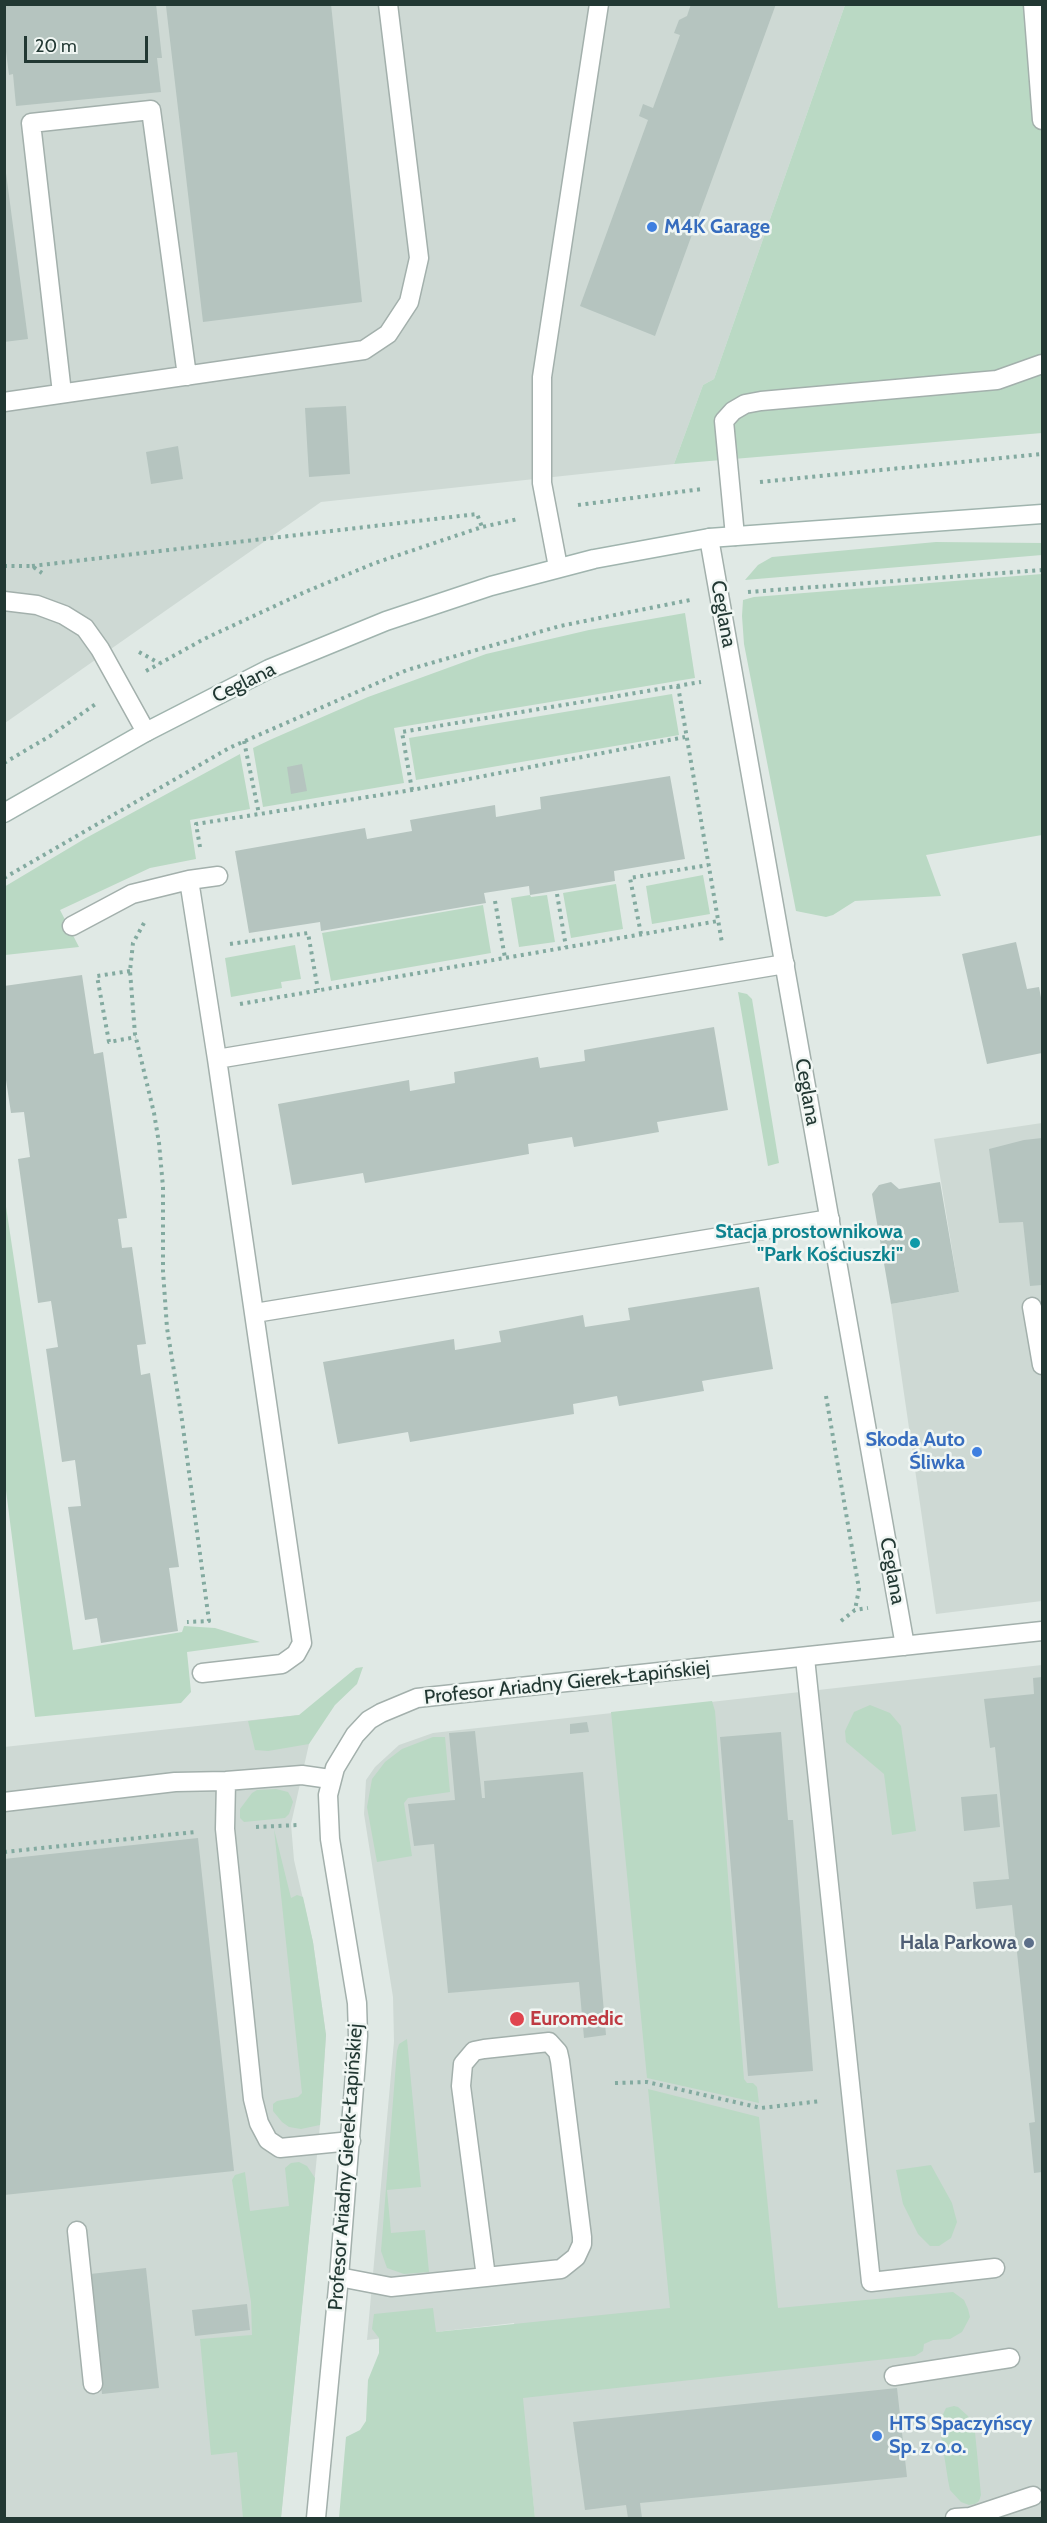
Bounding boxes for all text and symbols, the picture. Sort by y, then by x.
scale bar [27,24,152,62]
text: 20 m [35,35,77,57]
place label: M4K Garage [664,215,770,239]
marker: M4K Garage [645,220,659,234]
street label: Ceglana [705,579,741,649]
street label: Ceglana [208,657,280,709]
street label: Ceglana [789,1057,825,1127]
place label: Stacja prostownikowa "Park Kościuszki" [715,1220,903,1267]
marker: Stacja prostownikowa "Park Kościuszki" [908,1236,922,1250]
place label: Skoda Auto Śliwka [865,1428,965,1475]
marker: Skoda Auto Śliwka [970,1445,984,1459]
street label: Ceglana [874,1536,910,1606]
street label: Profesor Ariadny Gierek-Łapińskiej [423,1656,711,1710]
place label: Hala Parkowa [900,1931,1017,1955]
marker: Hala Parkowa [1022,1936,1036,1950]
place label: Euromedic [530,2007,623,2031]
marker: Euromedic [508,2010,526,2028]
street label: Profesor Ariadny Gierek-Łapińskiej [324,2023,368,2311]
place label: HTS Spaczyńscy Sp. z o.o. [889,2412,1032,2459]
marker: HTS Spaczyńscy Sp. z o.o. [870,2429,884,2443]

